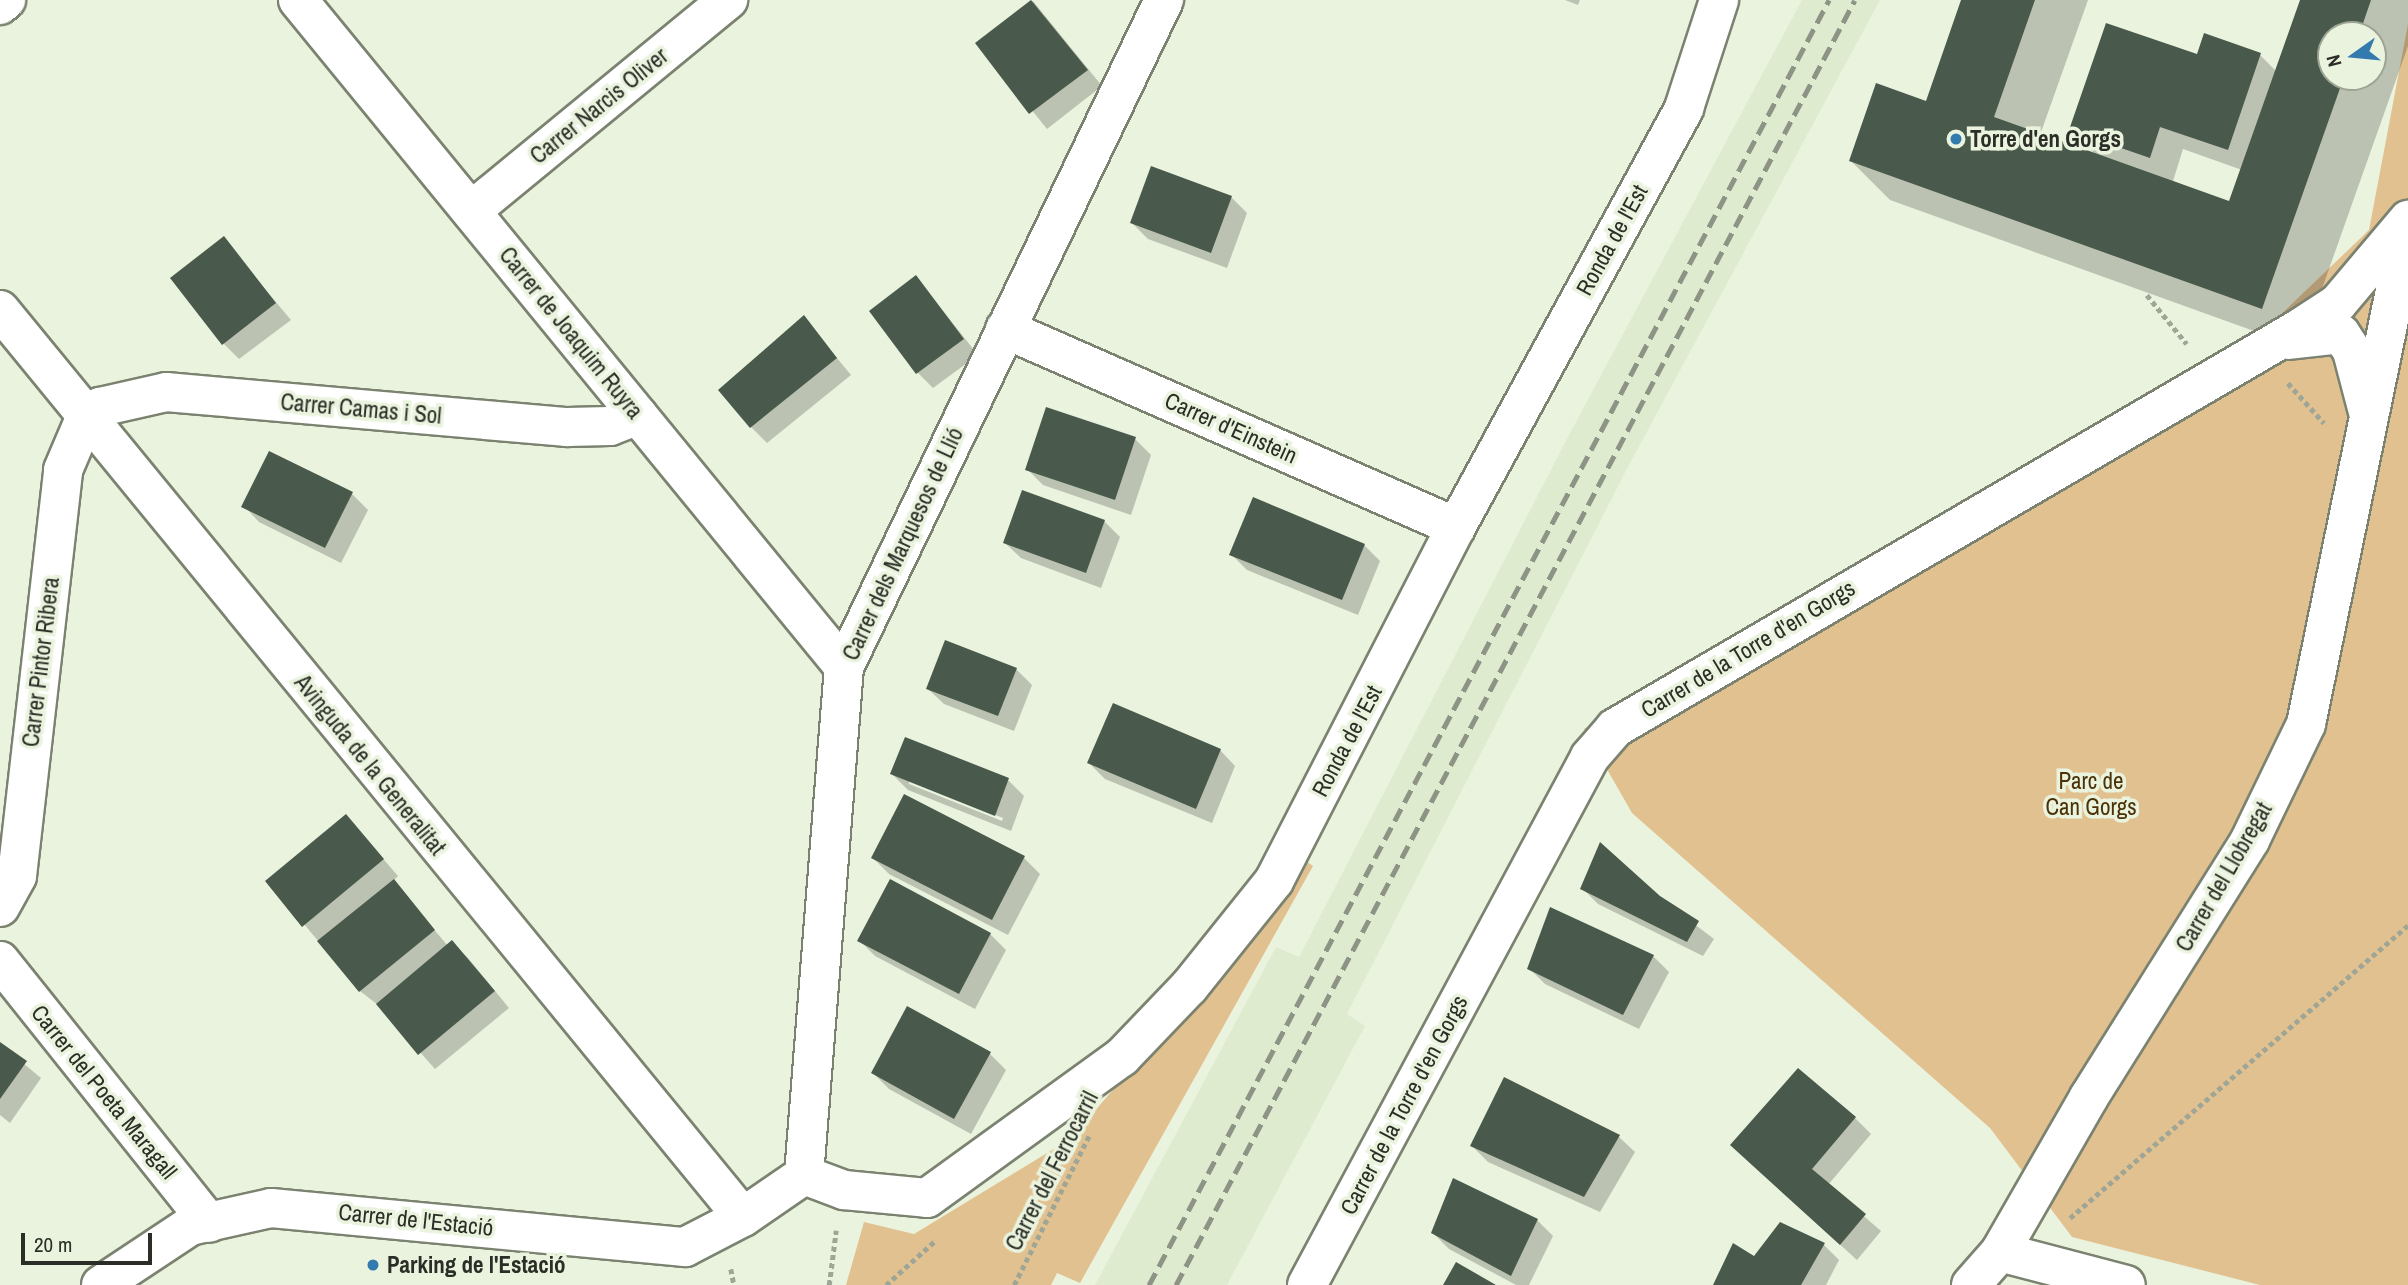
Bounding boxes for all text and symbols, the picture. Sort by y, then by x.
north arrow [2317,21,2387,91]
street label: Carrer Narcis Oliver [525,42,673,170]
text: N [2320,52,2348,70]
place label: Torre d'en Gorgs [1970,125,2121,153]
marker: Torre d'en Gorgs [1948,131,1964,147]
street label: Ronda de l'Est [1570,180,1654,300]
street label: Carrer de Joaquim Ruyra [493,242,649,424]
street label: Carrer d'Einstein [1161,387,1301,469]
street label: Carrer Camas i Sol [279,388,443,430]
street label: Carrer dels Marquesos de Llió [837,423,969,665]
street label: Carrer de la Torre d'en Gorgs [1636,574,1860,724]
street label: Carrer Pintor Ribera [17,576,65,748]
street label: Avinguda de la Generalitat [289,669,451,861]
street label: Ronda de l'Est [1306,681,1388,801]
park label: Parc de Can Gorgs [2045,767,2137,821]
street label: Carrer del Llobregat [2170,797,2278,957]
street label: Carrer de la Torre d'en Gorgs [1334,990,1474,1220]
street label: Carrer del Poeta Maragall [25,999,183,1185]
street label: Carrer del Ferrocarril [1000,1087,1104,1255]
street label: Carrer de l'Estació [337,1198,495,1242]
scale bar [24,1218,156,1262]
text: 20 m [34,1230,72,1259]
place label: Parking de l'Estació [387,1251,566,1279]
marker: Parking de l'Estació [365,1257,381,1273]

